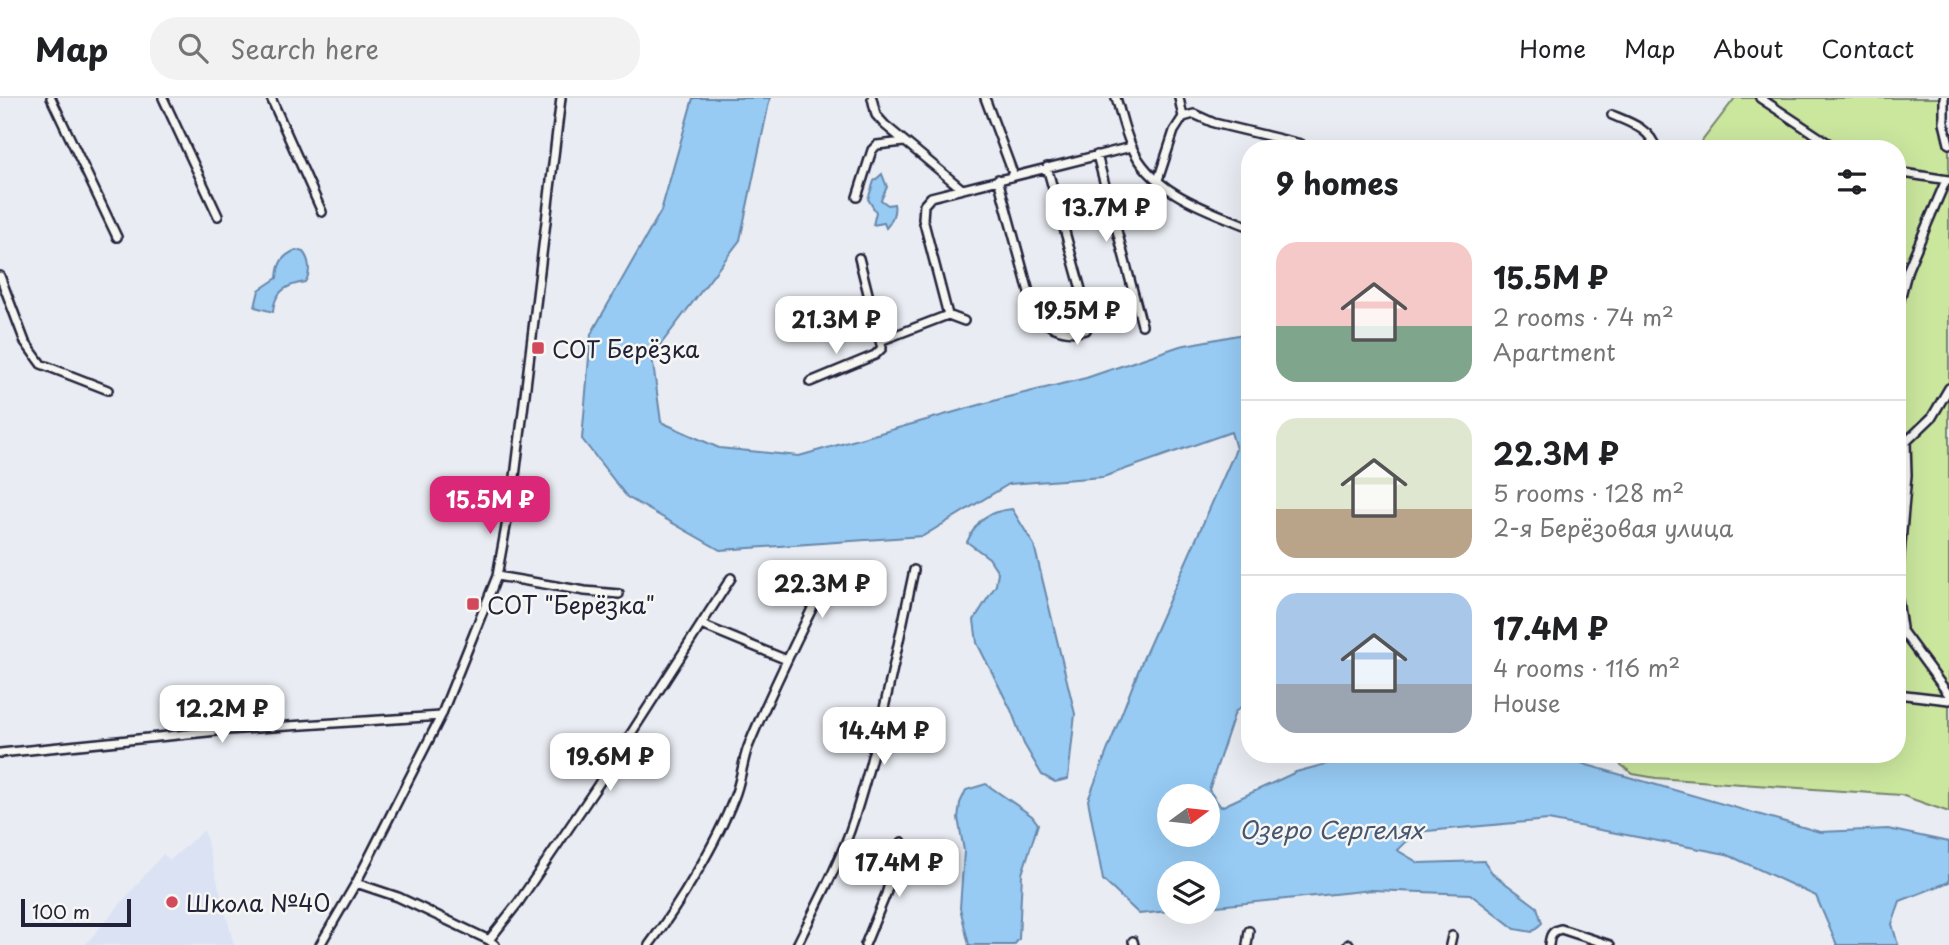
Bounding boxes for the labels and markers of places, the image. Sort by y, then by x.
pin: 13.7M ₽ [1041,184,1171,244]
pin: 19.5M ₽ [1012,288,1142,347]
pin: 21.3M ₽ [771,296,901,356]
place label: СОТ Берёзка [552,331,700,366]
marker: СОТ Берёзка [530,340,546,356]
pin: 15.5M ₽ [425,476,555,536]
pin: 22.3M ₽ [757,560,887,620]
place label: СОТ "Берёзка" [487,587,655,622]
marker: СОТ "Берёзка" [465,596,481,612]
pin: 12.2M ₽ [157,686,287,745]
pin: 14.4M ₽ [819,708,949,767]
pin: 19.6M ₽ [545,734,675,793]
pin: 17.4M ₽ [834,840,964,899]
place label: Школа №40 [186,885,330,920]
marker: Школа №40 [164,894,180,910]

